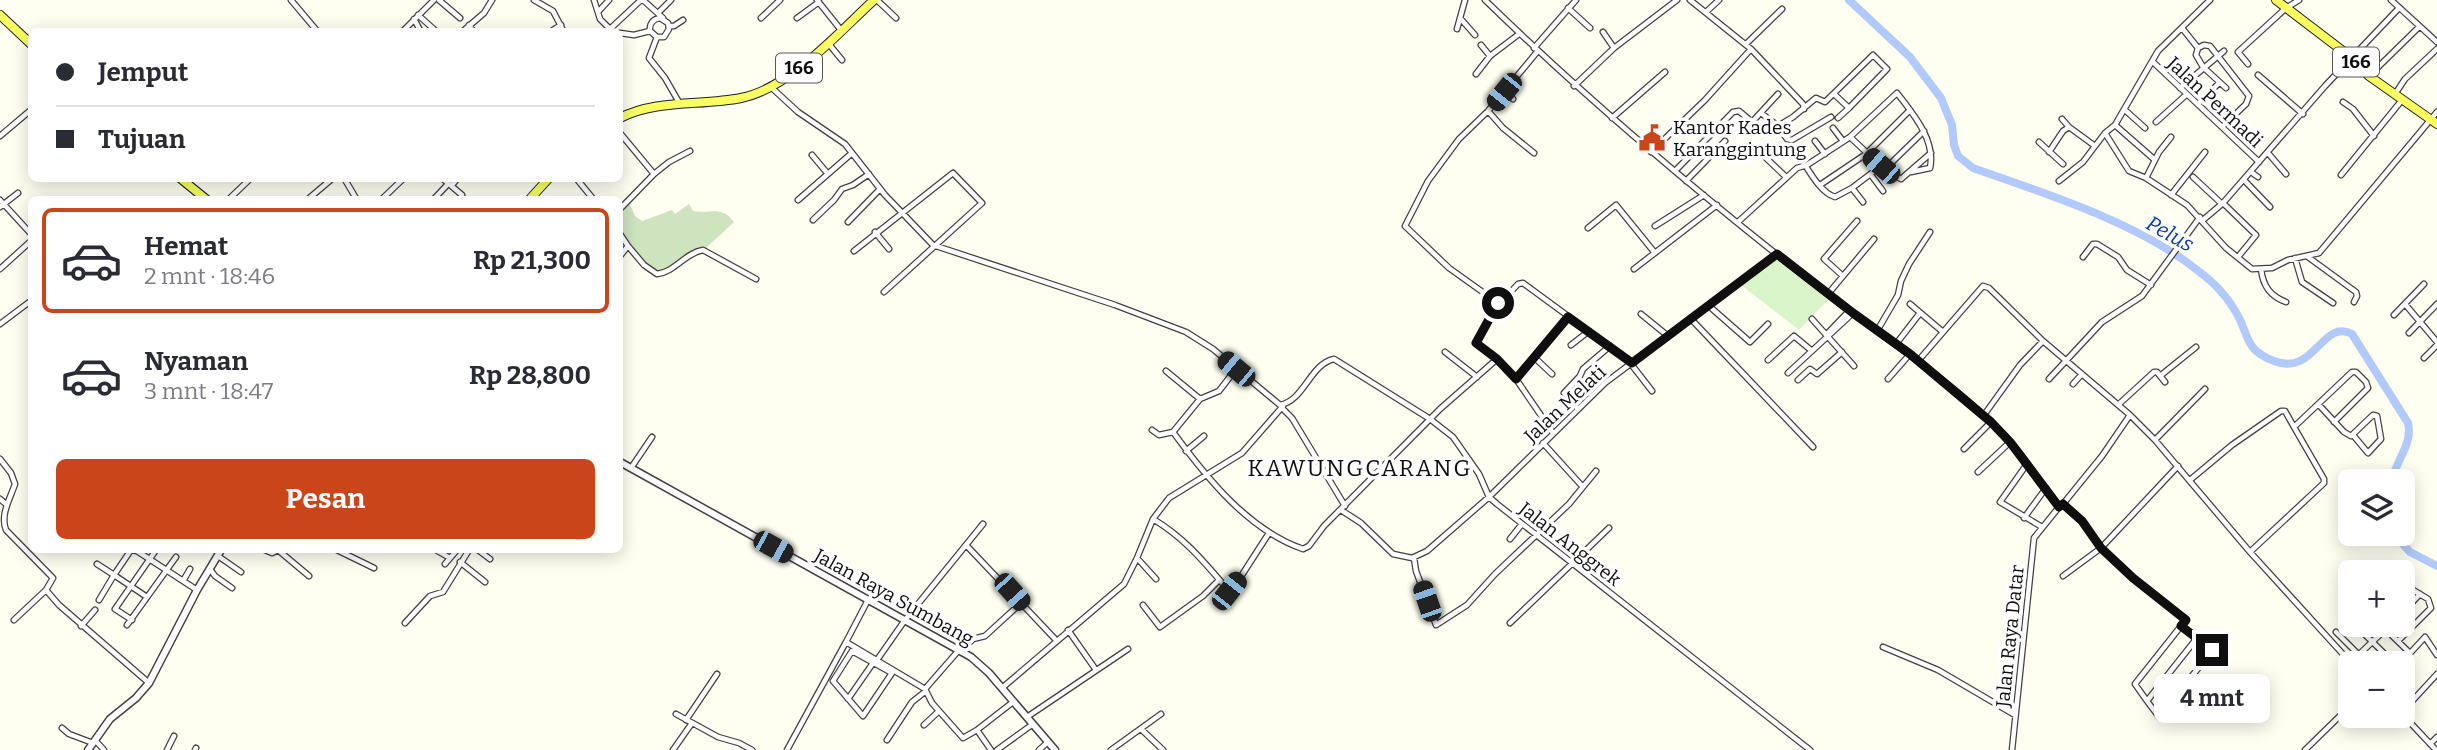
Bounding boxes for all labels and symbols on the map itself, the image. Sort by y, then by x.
road number: 166 [2333,48,2379,76]
street label: Jalan Permadi [2162,51,2268,152]
road number: 166 [776,54,822,82]
car [1483,69,1526,115]
place label: Kantor Kades Karanggintung [1673,116,1807,161]
public building icon: Kantor Kades Karanggintung [1637,123,1667,153]
car [1859,144,1904,188]
water label: Pelus [2141,210,2199,258]
route start [1482,287,1514,319]
car [1214,347,1259,391]
street label: Jalan Melati [1519,360,1611,448]
district label: KAWUNGCARANG [1248,454,1472,482]
street label: Jalan Anggrek [1514,496,1626,591]
car [750,528,797,566]
street label: Jalan Raya Sumbang [809,543,978,651]
street label: Jalan Raya Datar [1991,563,2029,709]
car [1208,568,1251,614]
car [991,569,1034,615]
car [1411,578,1444,624]
route end [2196,634,2228,666]
callout: 4 mnt [2154,674,2270,724]

